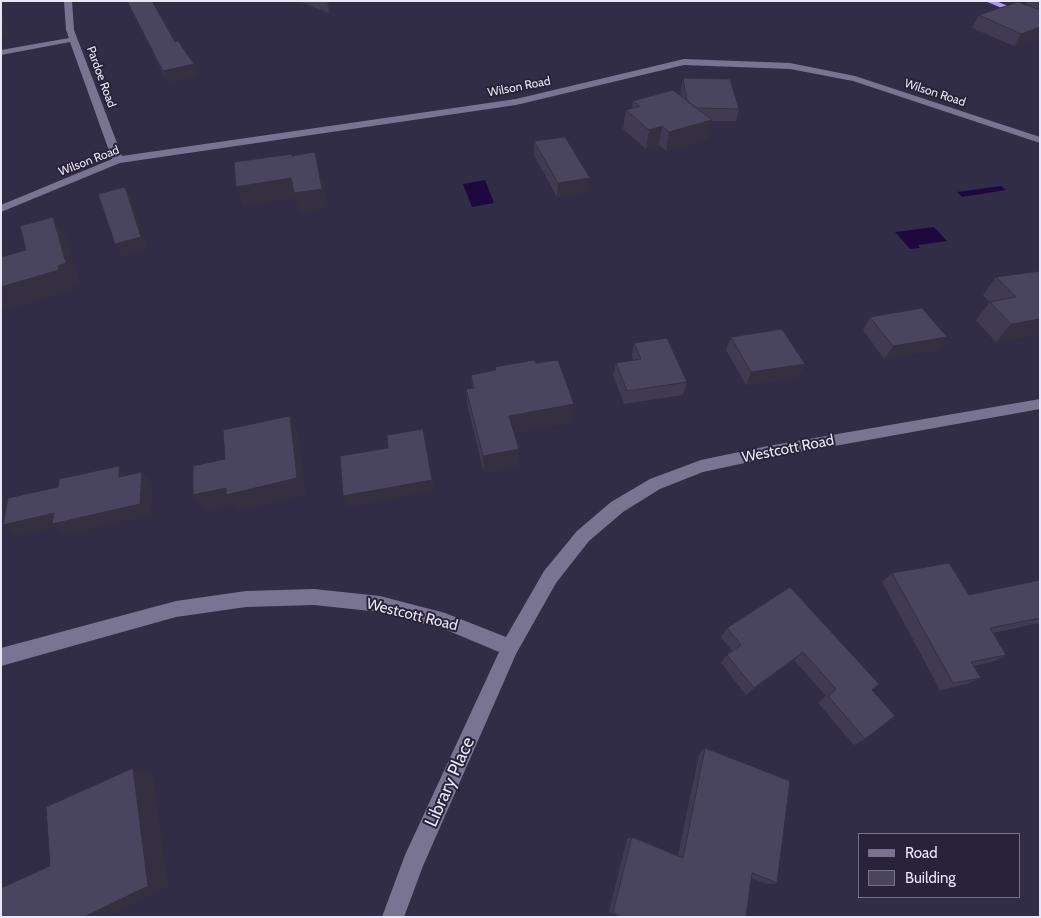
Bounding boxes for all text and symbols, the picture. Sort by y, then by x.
street label: Pardoe Road [83,44,119,110]
street label: Wilson Road [486,74,552,100]
street label: Wilson Road [902,76,968,110]
street label: Wilson Road [57,143,121,179]
street label: Westcott Road [740,431,836,467]
street label: Westcott Road [365,595,459,635]
street label: Library Place [421,734,479,830]
legend [858,833,1021,898]
text: Road [905,844,938,862]
text: Building [905,869,956,887]

